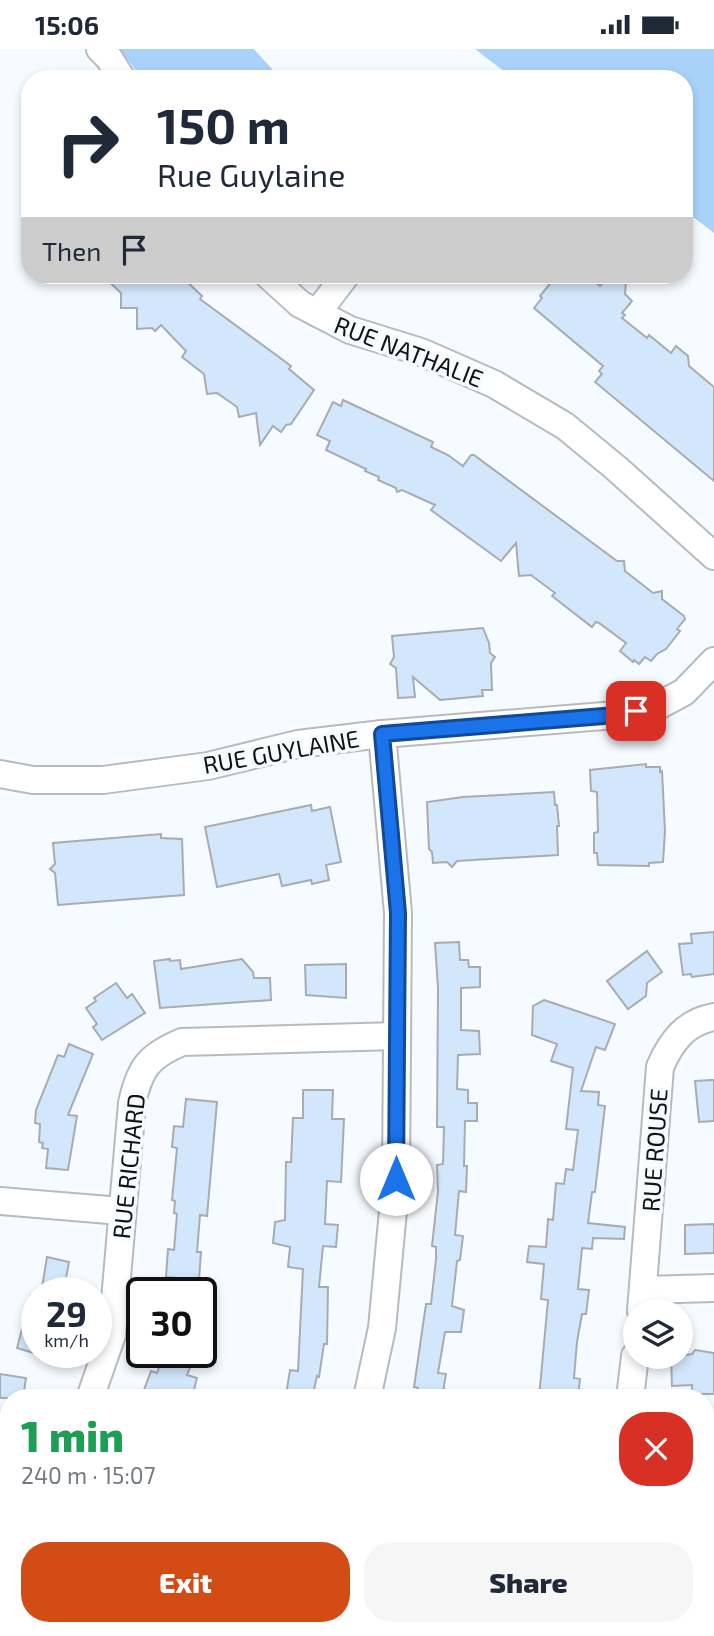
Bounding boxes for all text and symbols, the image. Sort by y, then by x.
text: 15:06 [35,9,99,40]
text: 150 m [157,95,290,154]
icon: right [42,98,133,189]
text: Rue Guylaine [157,155,345,193]
icon: arrive [115,231,153,269]
text: Then [42,235,101,266]
street label: RUE NATHALIE [331,309,487,393]
pin [606,681,666,741]
icon: arrive [617,692,655,730]
street label: RUE GUYLAINE [201,723,361,779]
street label: RUE ROUSE [635,1087,673,1213]
street label: RUE RICHARD [106,1092,150,1240]
position arrow [359,1142,433,1216]
speed limit sign: 30 [126,1277,217,1368]
text: 29 [46,1292,87,1334]
map controls [623,1299,693,1369]
button: layers [623,1299,693,1369]
text: km/h [44,1329,89,1351]
text: 1 min [21,1410,124,1460]
button: close [619,1412,693,1486]
text: 240 m · 15:07 [21,1461,155,1489]
button: Exit [21,1542,350,1622]
button: Share [364,1542,693,1622]

